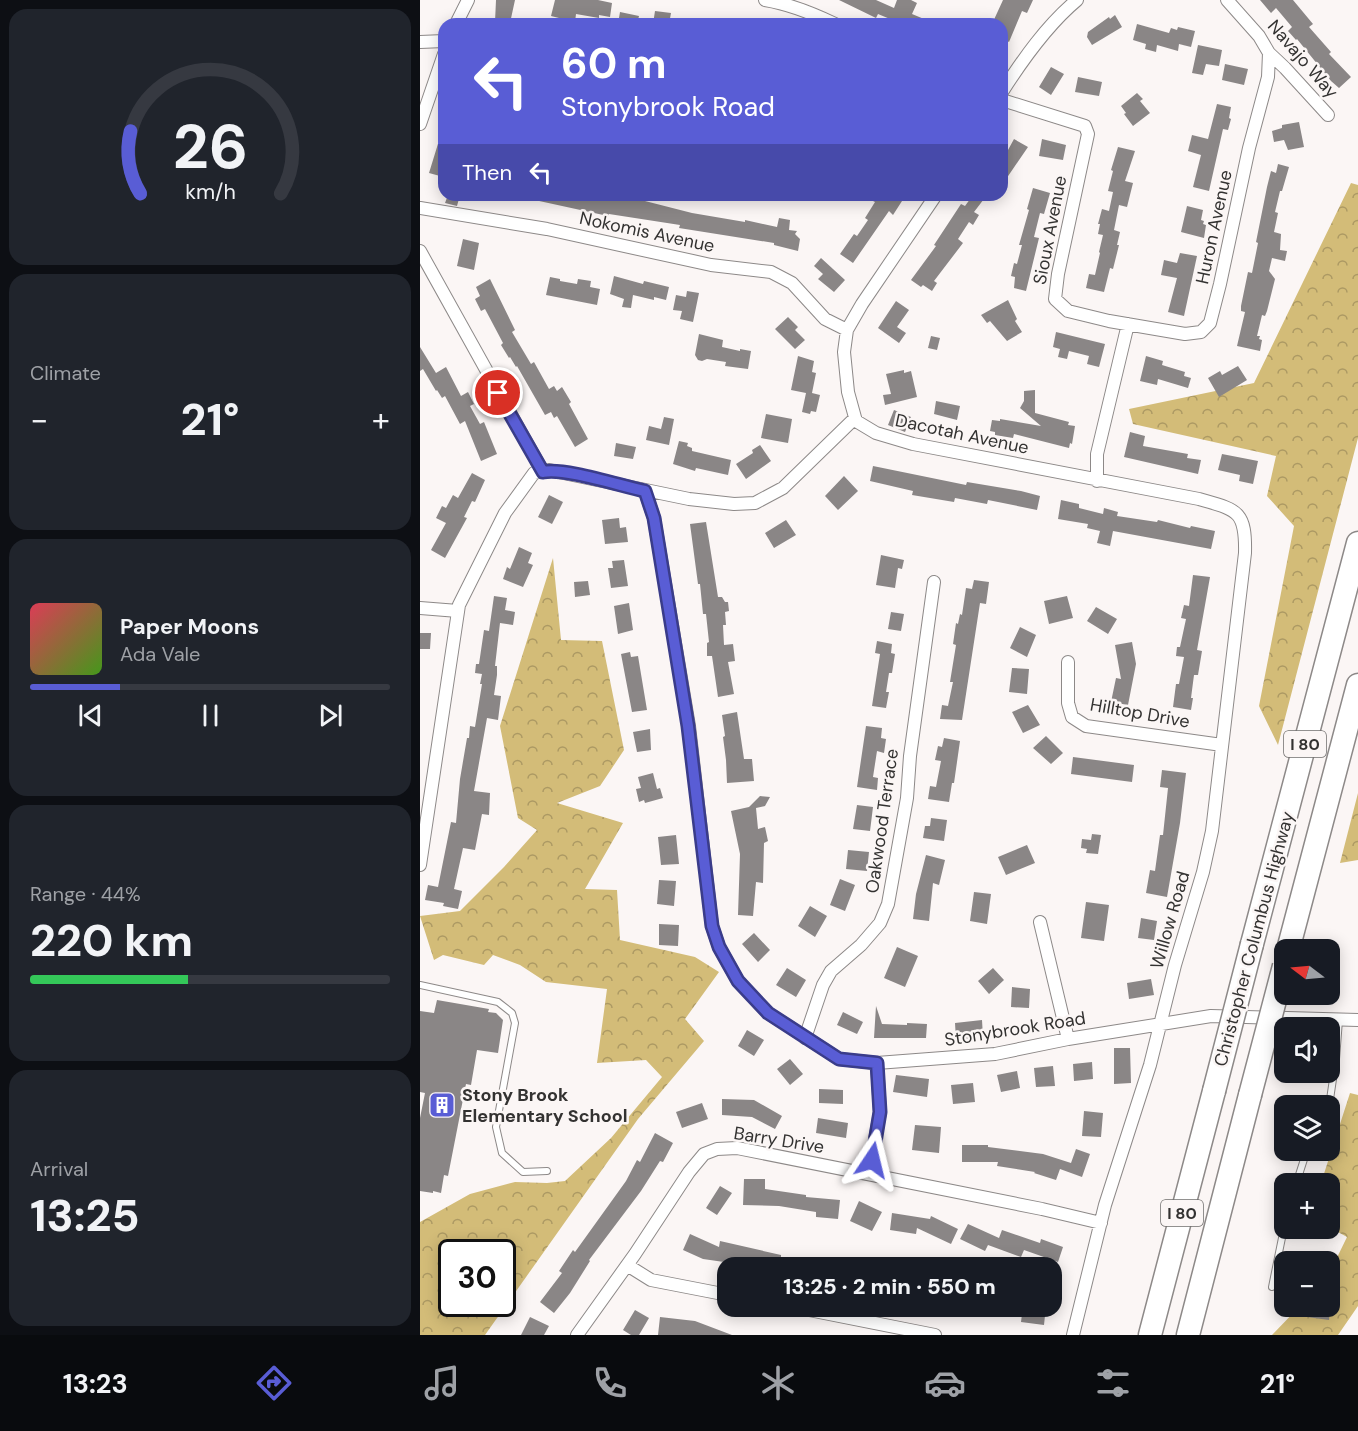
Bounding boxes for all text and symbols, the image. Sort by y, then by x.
street label: Navajo Way [1262,15,1344,103]
text: 60 m [561,36,667,91]
icon: left [462,42,540,120]
text: Stonybrook Road [561,89,775,124]
text: 26 [172,106,248,187]
icon: left [524,156,557,189]
text: Then [462,158,512,187]
street label: Huron Avenue [1190,168,1238,286]
street label: Sioux Avenue [1028,173,1072,287]
text: km/h [185,178,235,206]
street label: Nokomis Avenue [577,206,717,258]
text: Climate [30,360,101,386]
pin [472,367,523,418]
icon: arrive [481,376,514,409]
text: 21° [180,390,240,449]
text: − [30,398,48,441]
text: + [372,398,390,441]
street label: Dacotah Avenue [893,408,1031,460]
text: Paper Moons [120,612,259,641]
text: Ada Vale [120,641,200,667]
street label: Hilltop Drive [1088,692,1192,734]
icon: previous [74,699,107,732]
icon: pause [194,699,227,732]
icon: next [314,699,347,732]
road number: I 80 [1284,731,1326,757]
street label: Oakwood Terrace [860,747,904,895]
street label: Christopher Columbus Highway [1208,809,1300,1069]
street label: Willow Road [1145,868,1195,972]
text: Range · 44% [30,881,141,907]
text: 220 km [30,911,193,970]
north arrow [1274,939,1340,1005]
map controls [1274,939,1340,1317]
street label: Stonybrook Road [943,1006,1087,1052]
button: sound [1274,1017,1340,1083]
place label: Stony Brook Elementary School [462,1083,628,1128]
building icon: Stony Brook Elementary School [427,1090,457,1120]
button: layers [1274,1095,1340,1161]
street label: Barry Drive [732,1121,826,1159]
position arrow [840,1128,904,1192]
text: Arrival [30,1156,88,1182]
button: + [1274,1173,1340,1239]
text: 13:25 [30,1186,140,1245]
road number: I 80 [1161,1200,1203,1226]
speed limit sign: 30 [438,1239,516,1317]
button: − [1274,1251,1340,1317]
text: 13:25 · 2 min · 550 m [783,1272,996,1301]
icon: directions [253,1362,295,1404]
icon: music [421,1362,463,1404]
icon: phone [589,1362,631,1404]
icon: climate [757,1362,799,1404]
icon: car [924,1362,966,1404]
icon: filters [1092,1362,1134,1404]
text: 13:23 [63,1366,128,1401]
text: 21° [1260,1366,1295,1401]

